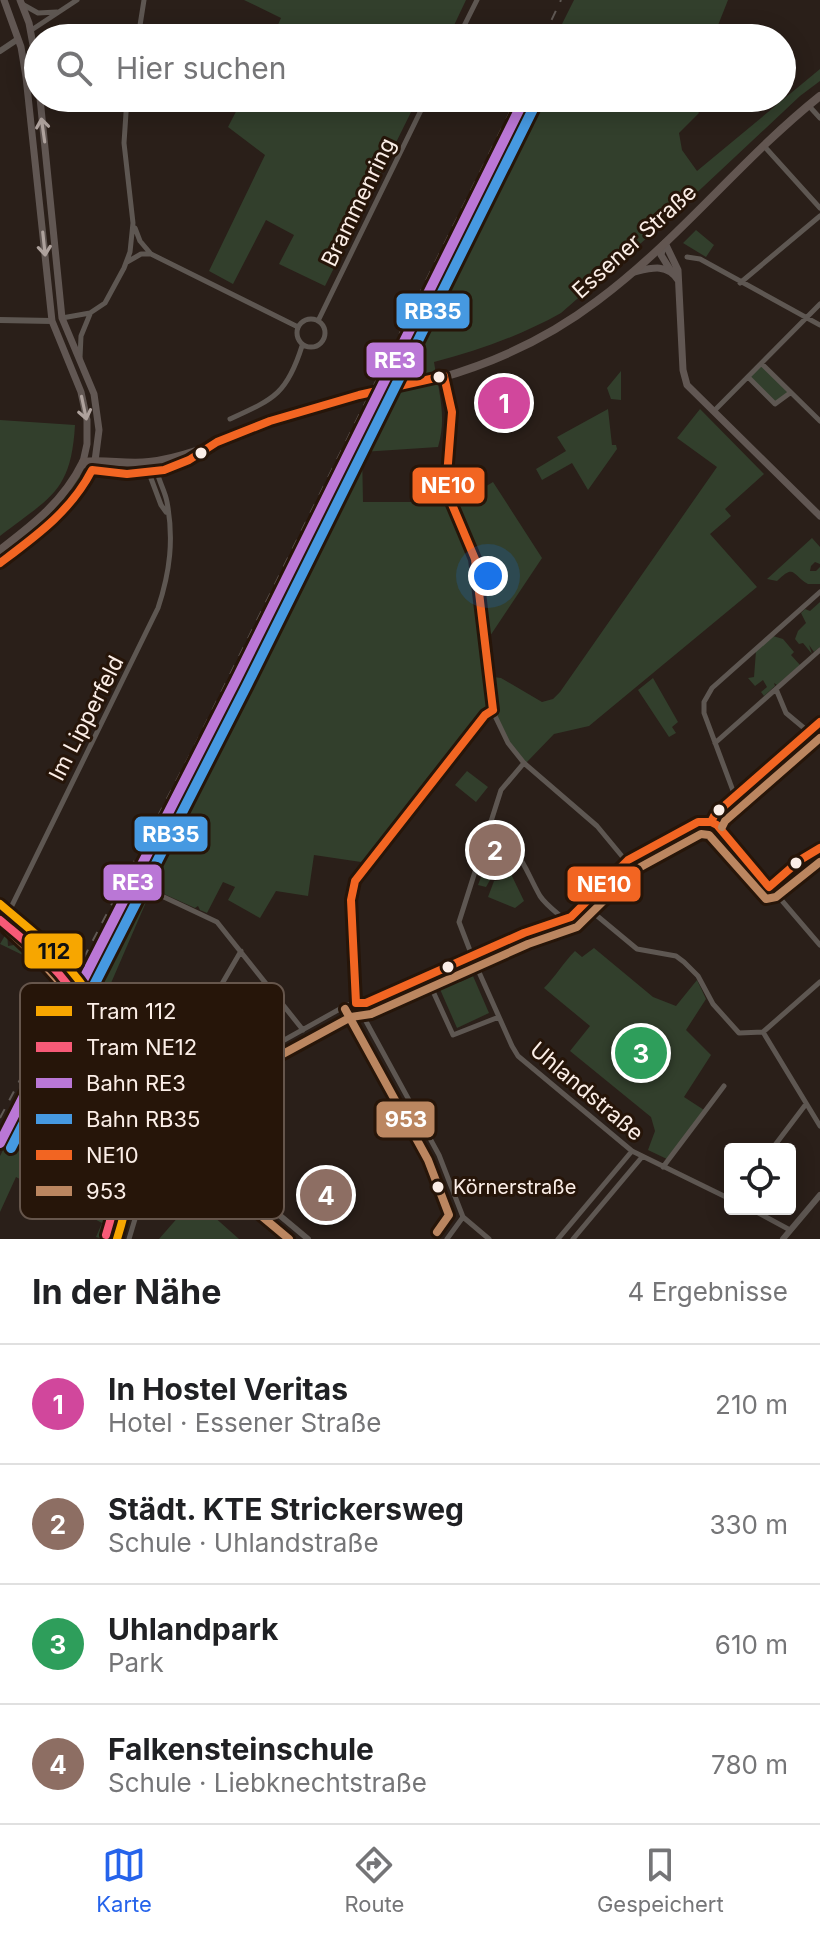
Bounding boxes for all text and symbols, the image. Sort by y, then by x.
search box [24,24,796,112]
icon: search [52,46,96,90]
text: Hier suchen [116,50,286,86]
one-way arrow [35,118,50,143]
street label: Brammenring [316,133,400,271]
street label: Essener Straße [567,179,701,303]
one-way arrow [36,230,51,256]
line badge: RB35 [395,292,471,330]
text: RB35 [404,298,462,324]
line badge: RE3 [365,341,425,379]
text: RE3 [374,347,416,373]
unlabelled marker [431,369,447,385]
pin: 1 [478,373,530,433]
one-way arrow [78,395,93,421]
unlabelled marker [193,445,209,461]
line badge: NE10 [411,466,486,505]
text: NE10 [421,472,475,498]
your location [468,556,508,596]
street label: Im Lipperfeld [43,651,129,785]
unlabelled marker [711,802,727,818]
line badge: RB35 [133,815,209,853]
pin: 2 [469,820,521,880]
text: RB35 [142,821,200,847]
unlabelled marker [788,855,804,871]
line badge: RE3 [102,863,163,902]
line badge: NE10 [566,865,642,903]
text: RE3 [112,869,154,895]
text: NE10 [577,871,631,897]
line badge: 112 [23,932,84,970]
text: 112 [38,938,70,964]
unlabelled marker [440,959,456,975]
legend [20,983,284,1219]
text: Tram 112 [86,998,176,1024]
pin: 3 [615,1023,667,1083]
text: Tram NE12 [86,1034,197,1060]
street label: Uhlandstraße [525,1036,649,1146]
text: Bahn RE3 [86,1070,186,1096]
line badge: 953 [375,1100,436,1139]
text: Bahn RB35 [86,1106,200,1132]
text: 953 [385,1106,427,1132]
text: NE10 [86,1142,139,1168]
map controls [724,1143,796,1215]
button: locate [724,1143,796,1215]
pin: 4 [300,1165,352,1225]
place label: Körnerstraße [453,1175,576,1199]
text: 953 [86,1178,127,1204]
marker: Körnerstraße [430,1179,446,1195]
text: In der Nähe [32,1271,221,1312]
text: 4 Ergebnisse [628,1276,788,1307]
text: In Hostel Veritas [108,1371,348,1407]
text: 1 [52,1389,64,1420]
text: 210 m [715,1389,788,1420]
text: Hotel · Essener Straße [108,1407,381,1438]
text: Städt. KTE Strickersweg [108,1491,464,1527]
text: 2 [50,1509,66,1540]
text: 330 m [709,1509,788,1540]
text: Schule · Uhlandstraße [108,1527,379,1558]
text: Uhlandpark [108,1611,278,1647]
text: 3 [50,1629,66,1660]
text: 610 m [715,1629,788,1660]
text: Park [108,1647,164,1678]
text: Falkensteinschule [108,1731,374,1767]
text: 4 [49,1749,67,1780]
text: 780 m [711,1749,788,1780]
text: Schule · Liebknechtstraße [108,1767,427,1798]
tab: Karte [96,1843,152,1917]
tab: Route [344,1843,404,1917]
tab: Gespeichert [597,1843,724,1917]

